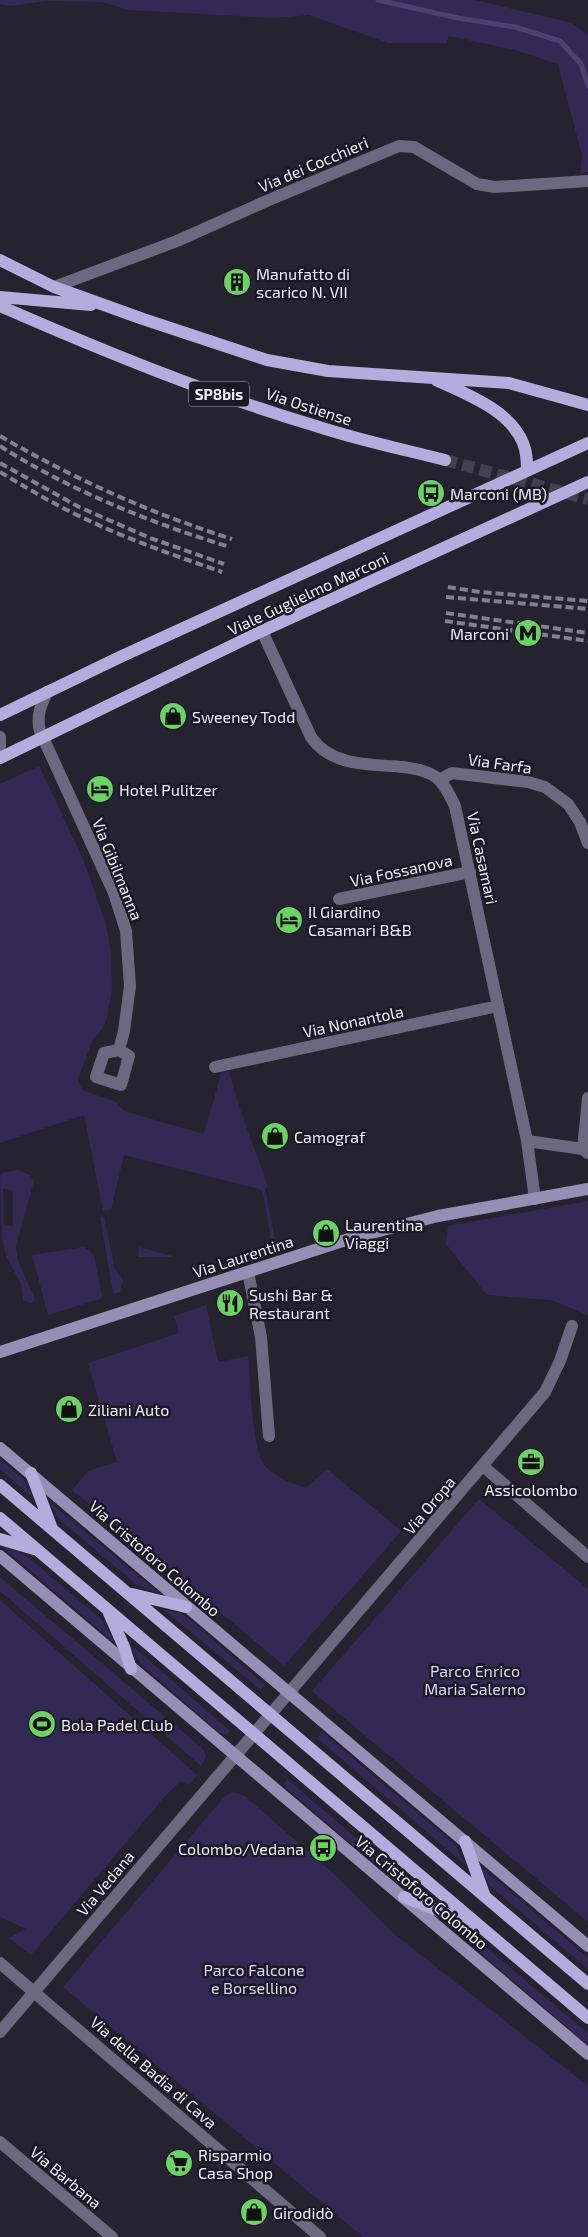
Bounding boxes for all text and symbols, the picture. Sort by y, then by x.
street label: Via dei Cocchieri [255,132,371,196]
place label: Manufatto di scarico N. VII [256,264,350,301]
building icon: Manufatto di scarico N. VII [222,267,252,297]
road number: SP8bis [189,382,249,406]
street label: Via Ostiense [263,383,355,429]
bus stop icon: Marconi (MB) [416,478,446,508]
place label: Marconi (MB) [450,484,547,503]
street label: Viale Guglielmo Marconi [225,547,391,639]
metro station icon: Marconi [513,618,543,648]
place label: Marconi [450,624,509,643]
shop icon: Sweeney Todd [158,701,188,731]
place label: Sweeney Todd [192,707,295,726]
street label: Via Farfa [467,749,533,777]
hotel icon: Hotel Pulitzer [85,774,115,804]
place label: Hotel Pulitzer [119,780,218,799]
street label: Via Casamari [464,810,502,906]
street label: Via Gibilmanna [89,815,147,923]
street label: Via Fossanova [348,850,454,890]
place label: Il Giardino Casamari B&B [308,902,412,939]
hotel icon: Il Giardino Casamari B&B [274,905,304,935]
street label: Via Nonantola [301,1001,405,1041]
shop icon: Camograf [260,1121,290,1151]
place label: Camograf [294,1127,366,1146]
place label: Laurentina Viaggi [345,1215,423,1252]
shop icon: Laurentina Viaggi [311,1218,341,1248]
street label: Via Laurentina [190,1231,296,1281]
place label: Sushi Bar & Restaurant [249,1285,333,1322]
restaurant icon: Sushi Bar & Restaurant [215,1288,245,1318]
shop icon: Ziliani Auto [54,1394,84,1424]
place label: Ziliani Auto [88,1400,169,1419]
office icon: Assicolombo [516,1447,546,1477]
street label: Via Oropa [399,1472,459,1538]
place label: Assicolombo [484,1480,578,1499]
street label: Via Cristoforo Colombo [86,1496,224,1620]
park label: Parco Enrico Maria Salerno [424,1661,526,1698]
sports icon: Bola Padel Club [27,1709,57,1739]
place label: Bola Padel Club [61,1715,173,1734]
street label: Via Cristoforo Colombo [352,1831,492,1953]
bus stop icon: Colombo/Vedana [308,1833,338,1863]
place label: Colombo/Vedana [178,1839,304,1858]
street label: Via Vedana [72,1846,138,1920]
park label: Parco Falcone e Borsellino [203,1960,305,1997]
street label: Via della Badia di Cava [87,2012,221,2132]
street label: Via Barbana [27,2142,105,2212]
place label: Risparmio Casa Shop [198,2145,273,2182]
supermarket icon: Risparmio Casa Shop [164,2148,194,2178]
shop icon: Girodidò [239,2197,269,2227]
place label: Girodidò [273,2203,334,2222]

